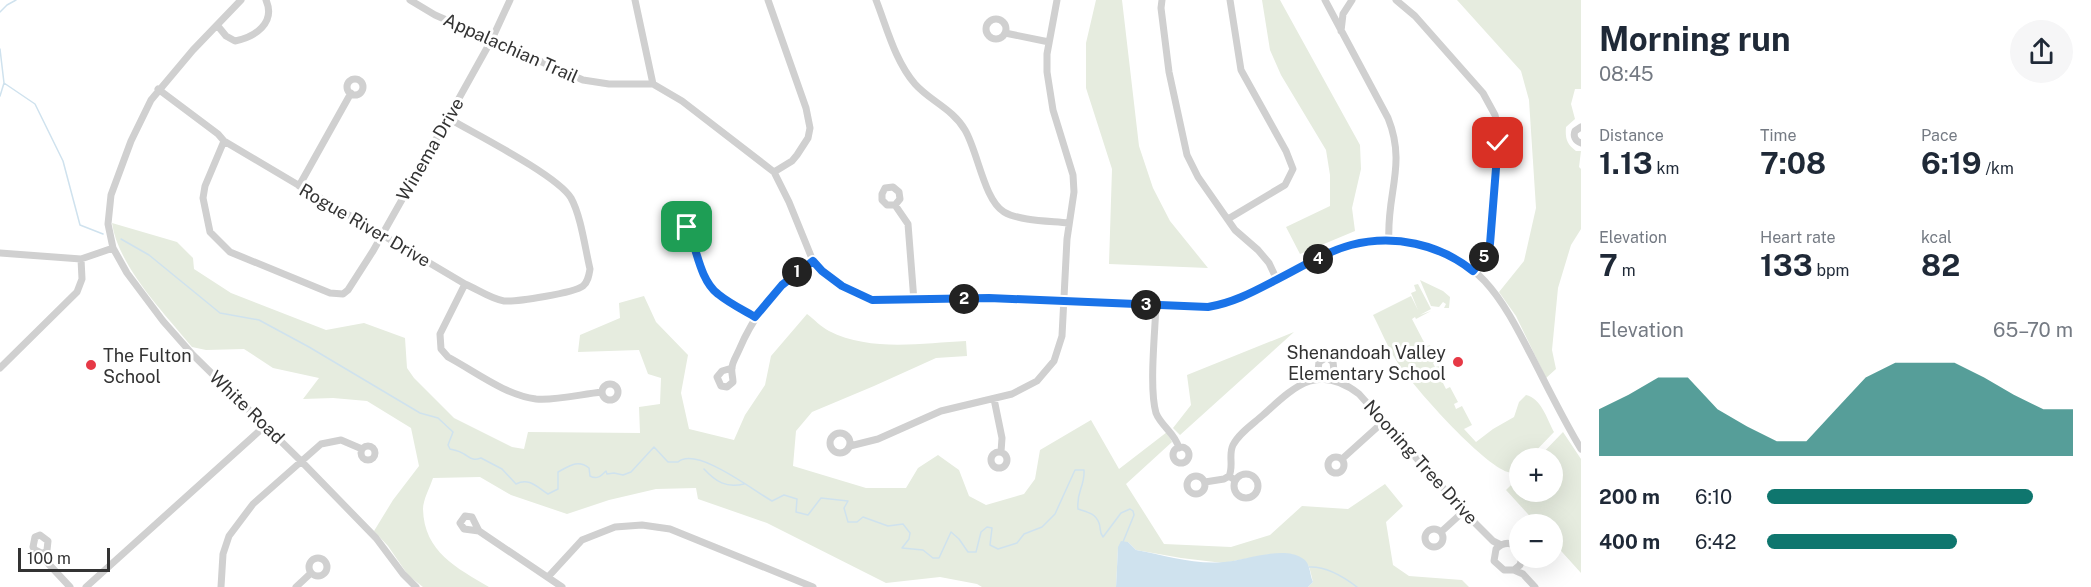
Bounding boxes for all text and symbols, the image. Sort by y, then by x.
street label: Appalachian Trail [440,9,582,87]
text: Morning run [1599,20,1791,58]
button: share [2010,20,2073,83]
text: 08:45 [1599,62,1654,86]
street label: Winema Drive [392,94,468,204]
pin [1472,117,1523,168]
icon: check [1481,126,1514,159]
text: Distance [1599,126,1664,145]
text: Time [1760,126,1796,145]
text: Pace [1921,126,1958,145]
text: 1.13 [1599,145,1653,181]
text: 7:08 [1760,145,1826,181]
text: 6:19 [1921,145,1982,181]
text: km [1653,159,1679,178]
text: /km [1982,159,2014,178]
street label: Rogue River Drive [296,179,434,271]
pin [661,201,712,252]
icon: arrive [670,210,703,243]
text: Elevation [1599,228,1667,247]
text: Heart rate [1760,228,1836,247]
text: kcal [1921,228,1952,247]
pin: 5 [1469,242,1499,272]
pin: 4 [1303,244,1333,274]
text: 5 [1479,247,1489,266]
text: 7 [1599,247,1618,283]
text: 133 [1760,247,1813,283]
text: 82 [1921,247,1960,283]
text: 4 [1313,249,1323,268]
pin: 1 [782,257,812,287]
text: m [1618,261,1636,280]
text: bpm [1813,261,1849,280]
text: 1 [794,262,800,281]
pin: 2 [949,284,979,314]
text: 2 [959,289,969,308]
pin: 3 [1131,290,1161,320]
text: 3 [1141,295,1151,314]
text: Elevation [1599,318,1684,342]
text: 65–70 m [1993,318,2073,342]
place label: Shenandoah Valley Elementary School [1286,342,1446,384]
place label: The Fulton School [103,345,192,387]
marker: Shenandoah Valley Elementary School [1451,355,1465,369]
marker: The Fulton School [84,358,98,372]
street label: White Road [205,366,289,448]
street label: Nooning Tree Drive [1360,396,1482,528]
map controls [1509,448,1563,568]
button: + [1509,448,1563,502]
text: 200 m [1599,485,1660,509]
text: 6:10 [1695,485,1732,509]
button: − [1509,514,1563,568]
text: 400 m [1599,530,1660,554]
text: 6:42 [1695,530,1736,554]
scale bar [18,545,110,572]
text: 100 m [27,549,71,568]

